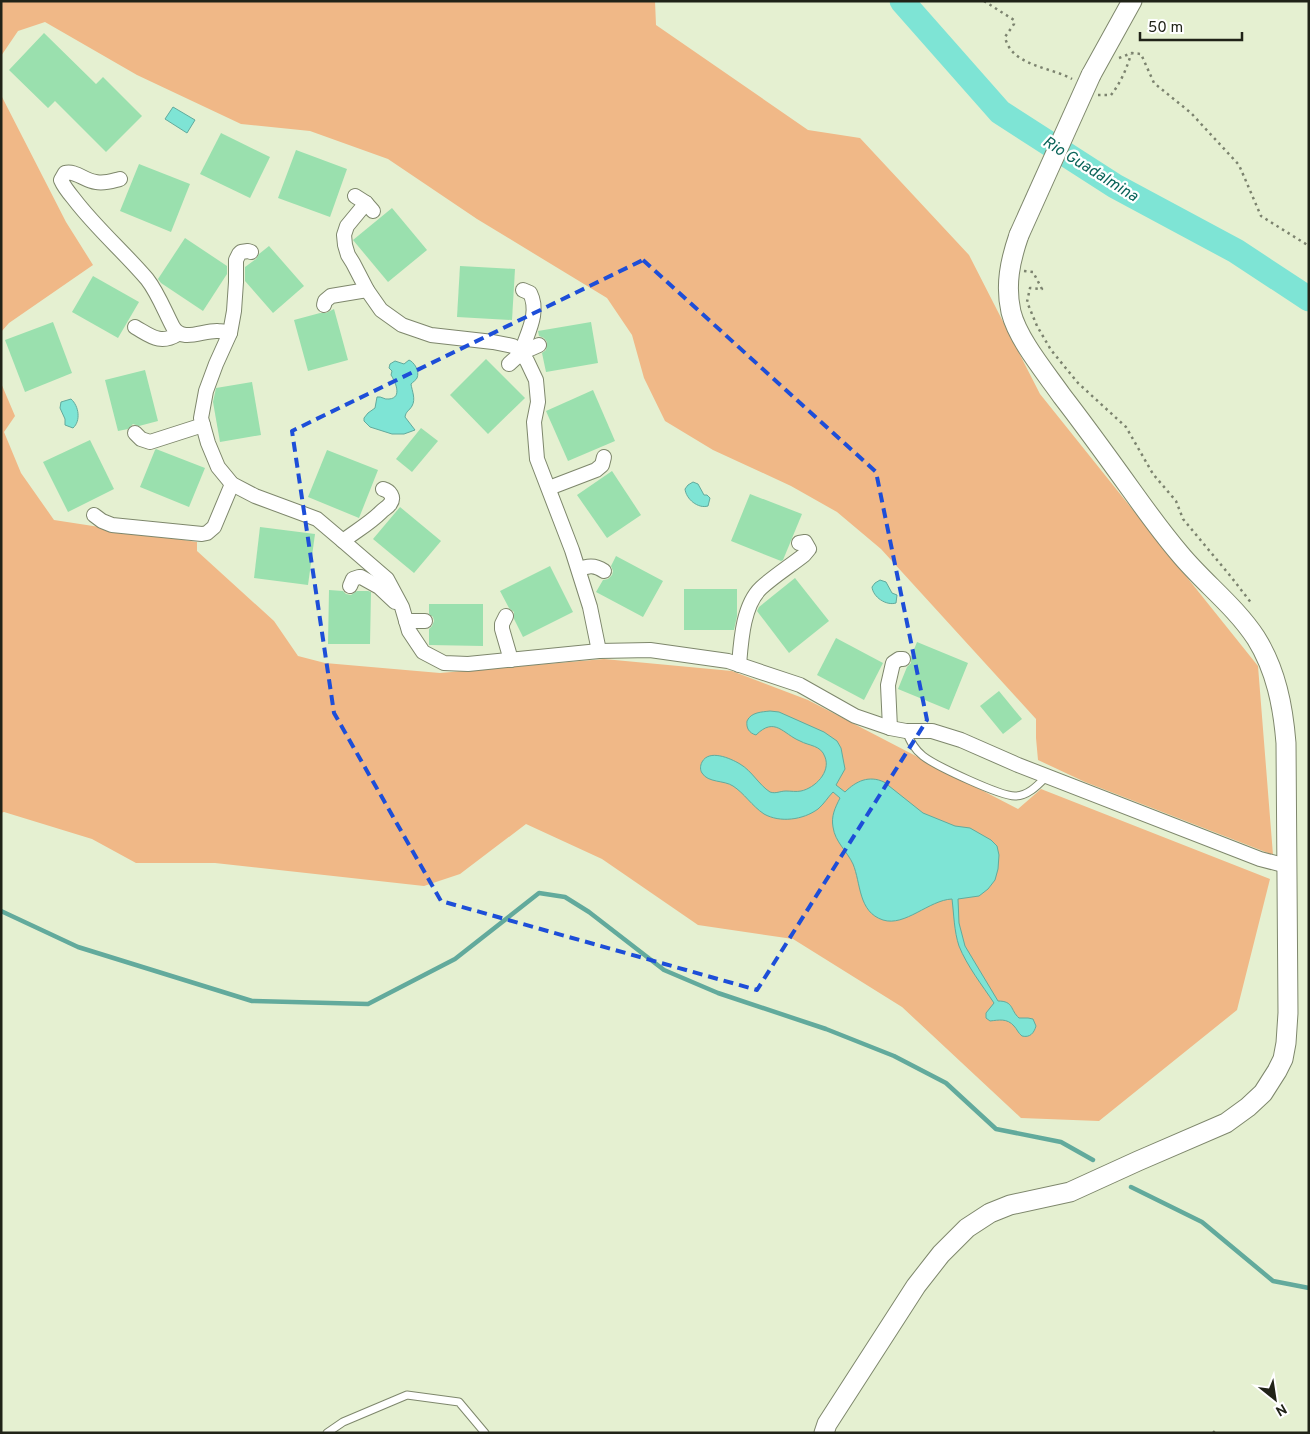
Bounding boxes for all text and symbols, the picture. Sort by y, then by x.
scale bar [1140,10,1242,42]
text: 50 m [1148,19,1183,38]
water label: Rio Guadalmina [1039,132,1142,207]
north arrow [1250,1374,1300,1424]
text: N [1272,1399,1289,1419]

